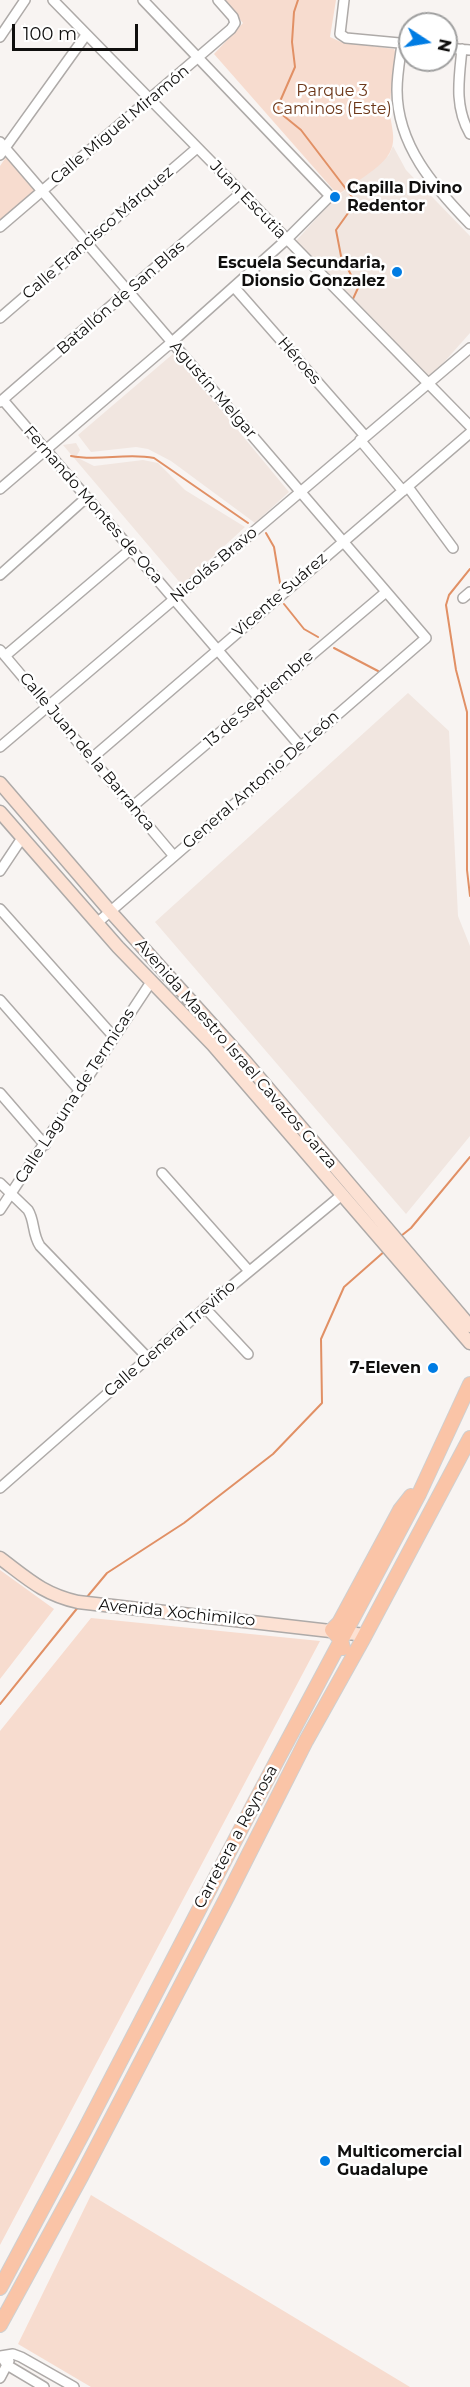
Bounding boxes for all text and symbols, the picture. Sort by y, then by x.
scale bar [15,12,141,50]
north arrow [398,12,458,72]
text: 100 m [23,23,77,45]
text: N [434,37,455,54]
street label: Calle Miguel Miramón [47,61,193,189]
park label: Parque 3 Caminos (Este) [272,81,392,119]
street label: Juan Escutia [206,157,290,243]
street label: Calle Francisco Márquez [19,162,177,304]
place label: Capilla Divino Redentor [347,178,462,216]
marker: Capilla Divino Redentor [328,190,342,204]
street label: Batallón de San Blas [53,237,189,359]
place label: Escuela Secundaria, Dionsio Gonzalez [218,253,385,291]
marker: Escuela Secundaria, Dionsio Gonzalez [390,265,404,279]
street label: Héroes [273,333,325,389]
street label: Agustín Melgar [165,337,261,443]
street label: Fernando Montes de Oca [19,422,167,588]
street label: Nicolás Bravo [167,523,261,607]
street label: Vicente Suárez [229,549,331,641]
street label: 13 de Septiembre [201,646,317,752]
street label: Calle Juan de la Barranca [15,669,159,835]
street label: General Antonio De León [179,707,343,853]
street label: Avenida Maestro Israel Cavazos Garza [131,935,341,1173]
street label: Calle Laguna de Termicas [11,1005,139,1187]
street label: Calle General Treviño [100,1277,240,1401]
place label: 7-Eleven [350,1358,421,1378]
marker: 7-Eleven [426,1361,440,1375]
street label: Avenida Xochimilco [98,1595,256,1631]
street label: Carretera a Reynosa [190,1762,282,1912]
place label: Multicomercial Guadalupe [337,2142,462,2180]
marker: Multicomercial Guadalupe [318,2154,332,2168]

